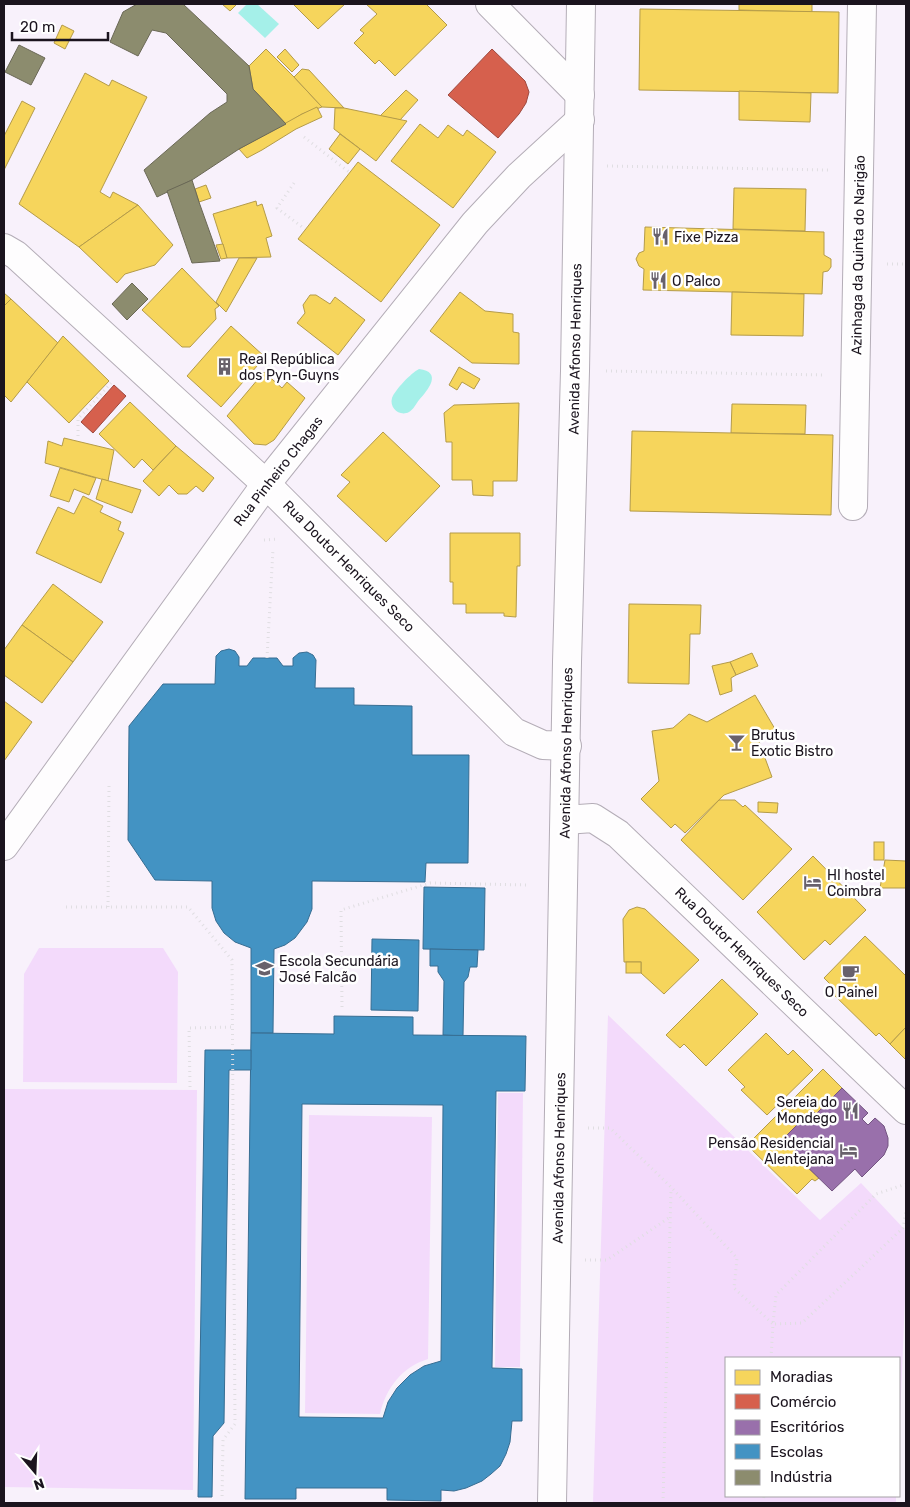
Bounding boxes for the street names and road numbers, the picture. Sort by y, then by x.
street label: Azinhaga da Quinta do Narigão [848,155,869,355]
street label: Avenida Afonso Henriques [566,263,585,435]
street label: Rua Pinheiro Chagas [230,413,327,530]
street label: Rua Doutor Henriques Seco [279,497,418,636]
street label: Avenida Afonso Henriques [557,667,576,839]
street label: Rua Doutor Henriques Seco [671,884,812,1021]
street label: Avenida Afonso Henriques [550,1072,569,1244]

